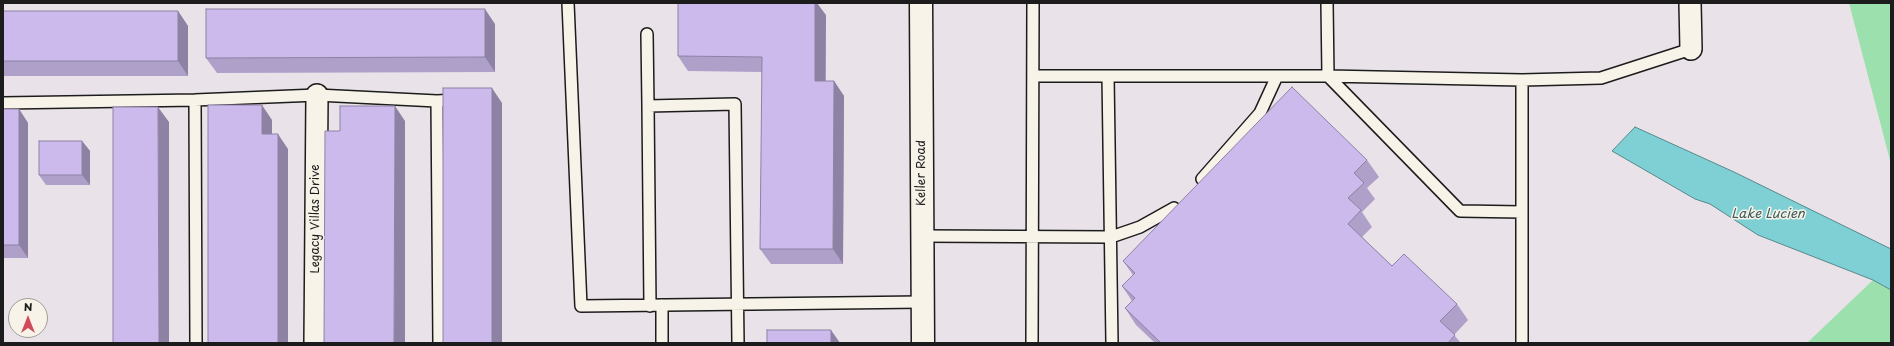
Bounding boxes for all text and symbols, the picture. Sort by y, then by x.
street label: Keller Road [915,140,929,206]
street label: Legacy Villas Drive [309,164,323,274]
water label: Lake Lucien [1731,206,1805,222]
north arrow [8,298,48,338]
text: N [24,298,32,315]

